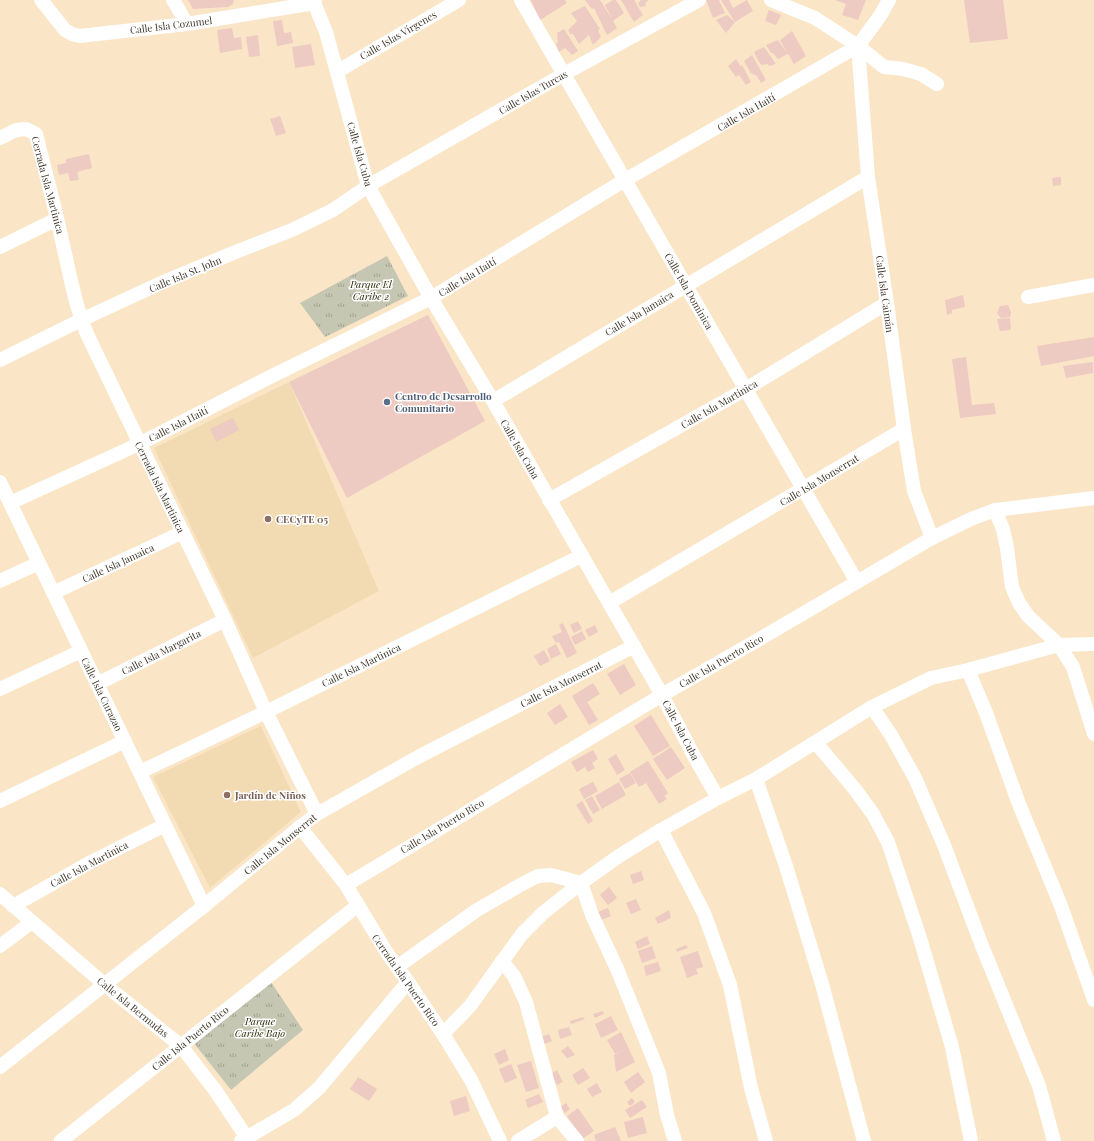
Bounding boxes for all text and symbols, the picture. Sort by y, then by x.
street label: Calle Islas Vírgenes [357,7,439,63]
street label: Calle Isla Cozumel [129,13,213,37]
street label: Calle Islas Turcas [496,67,570,117]
street label: Calle Isla Haití [714,90,778,134]
street label: Calle Isla Cuba [344,120,376,188]
street label: Cerrada Isla Martinica [28,135,68,235]
street label: Calle Isla Dominica [661,250,717,332]
street label: Calle Isla St. John [147,252,223,296]
street label: Calle Isla Haití [436,254,499,300]
street label: Calle Isla Caimán [873,255,897,333]
park label: Parque El Caribe 2 [349,277,393,303]
street label: Calle Isla Jamaica [602,287,676,339]
street label: Calle Isla Martinica [678,376,760,432]
place label: Centro de Desarrollo Comunitario [395,389,492,415]
marker: Centro de Desarrollo Comunitario [382,397,392,407]
street label: Calle Isla Haití [146,403,210,445]
street label: Calle Isla Cuba [497,417,543,481]
street label: Cerrada Isla Martinica [132,439,188,535]
street label: Calle Isla Monserrat [777,451,862,509]
place label: CECyTE 05 [276,512,328,526]
marker: CECyTE 05 [263,514,273,524]
street label: Calle Isla Jamaica [80,540,156,586]
street label: Calle Isla Margarita [119,626,203,678]
street label: Calle Isla Puerto Rico [676,631,766,691]
street label: Calle Isla Martinica [319,640,403,690]
street label: Calle Isla Curazao [78,655,126,734]
street label: Calle Isla Monserrat [518,657,605,711]
street label: Calle Isla Cuba [659,697,703,763]
place label: Jardín de Niños [234,788,306,802]
marker: Jardín de Niños [222,790,232,800]
street label: Calle Isla Puerto Rico [397,795,487,857]
street label: Calle Isla Monserrat [241,810,320,878]
street label: Calle Isla Martinica [48,838,130,890]
street label: Cerrada Isla Puerto Rico [369,931,443,1029]
street label: Calle Isla Bermudas [94,974,172,1040]
street label: Calle Isla Puerto Rico [148,1002,232,1073]
park label: Parque Caribe Bajo [235,1014,285,1040]

